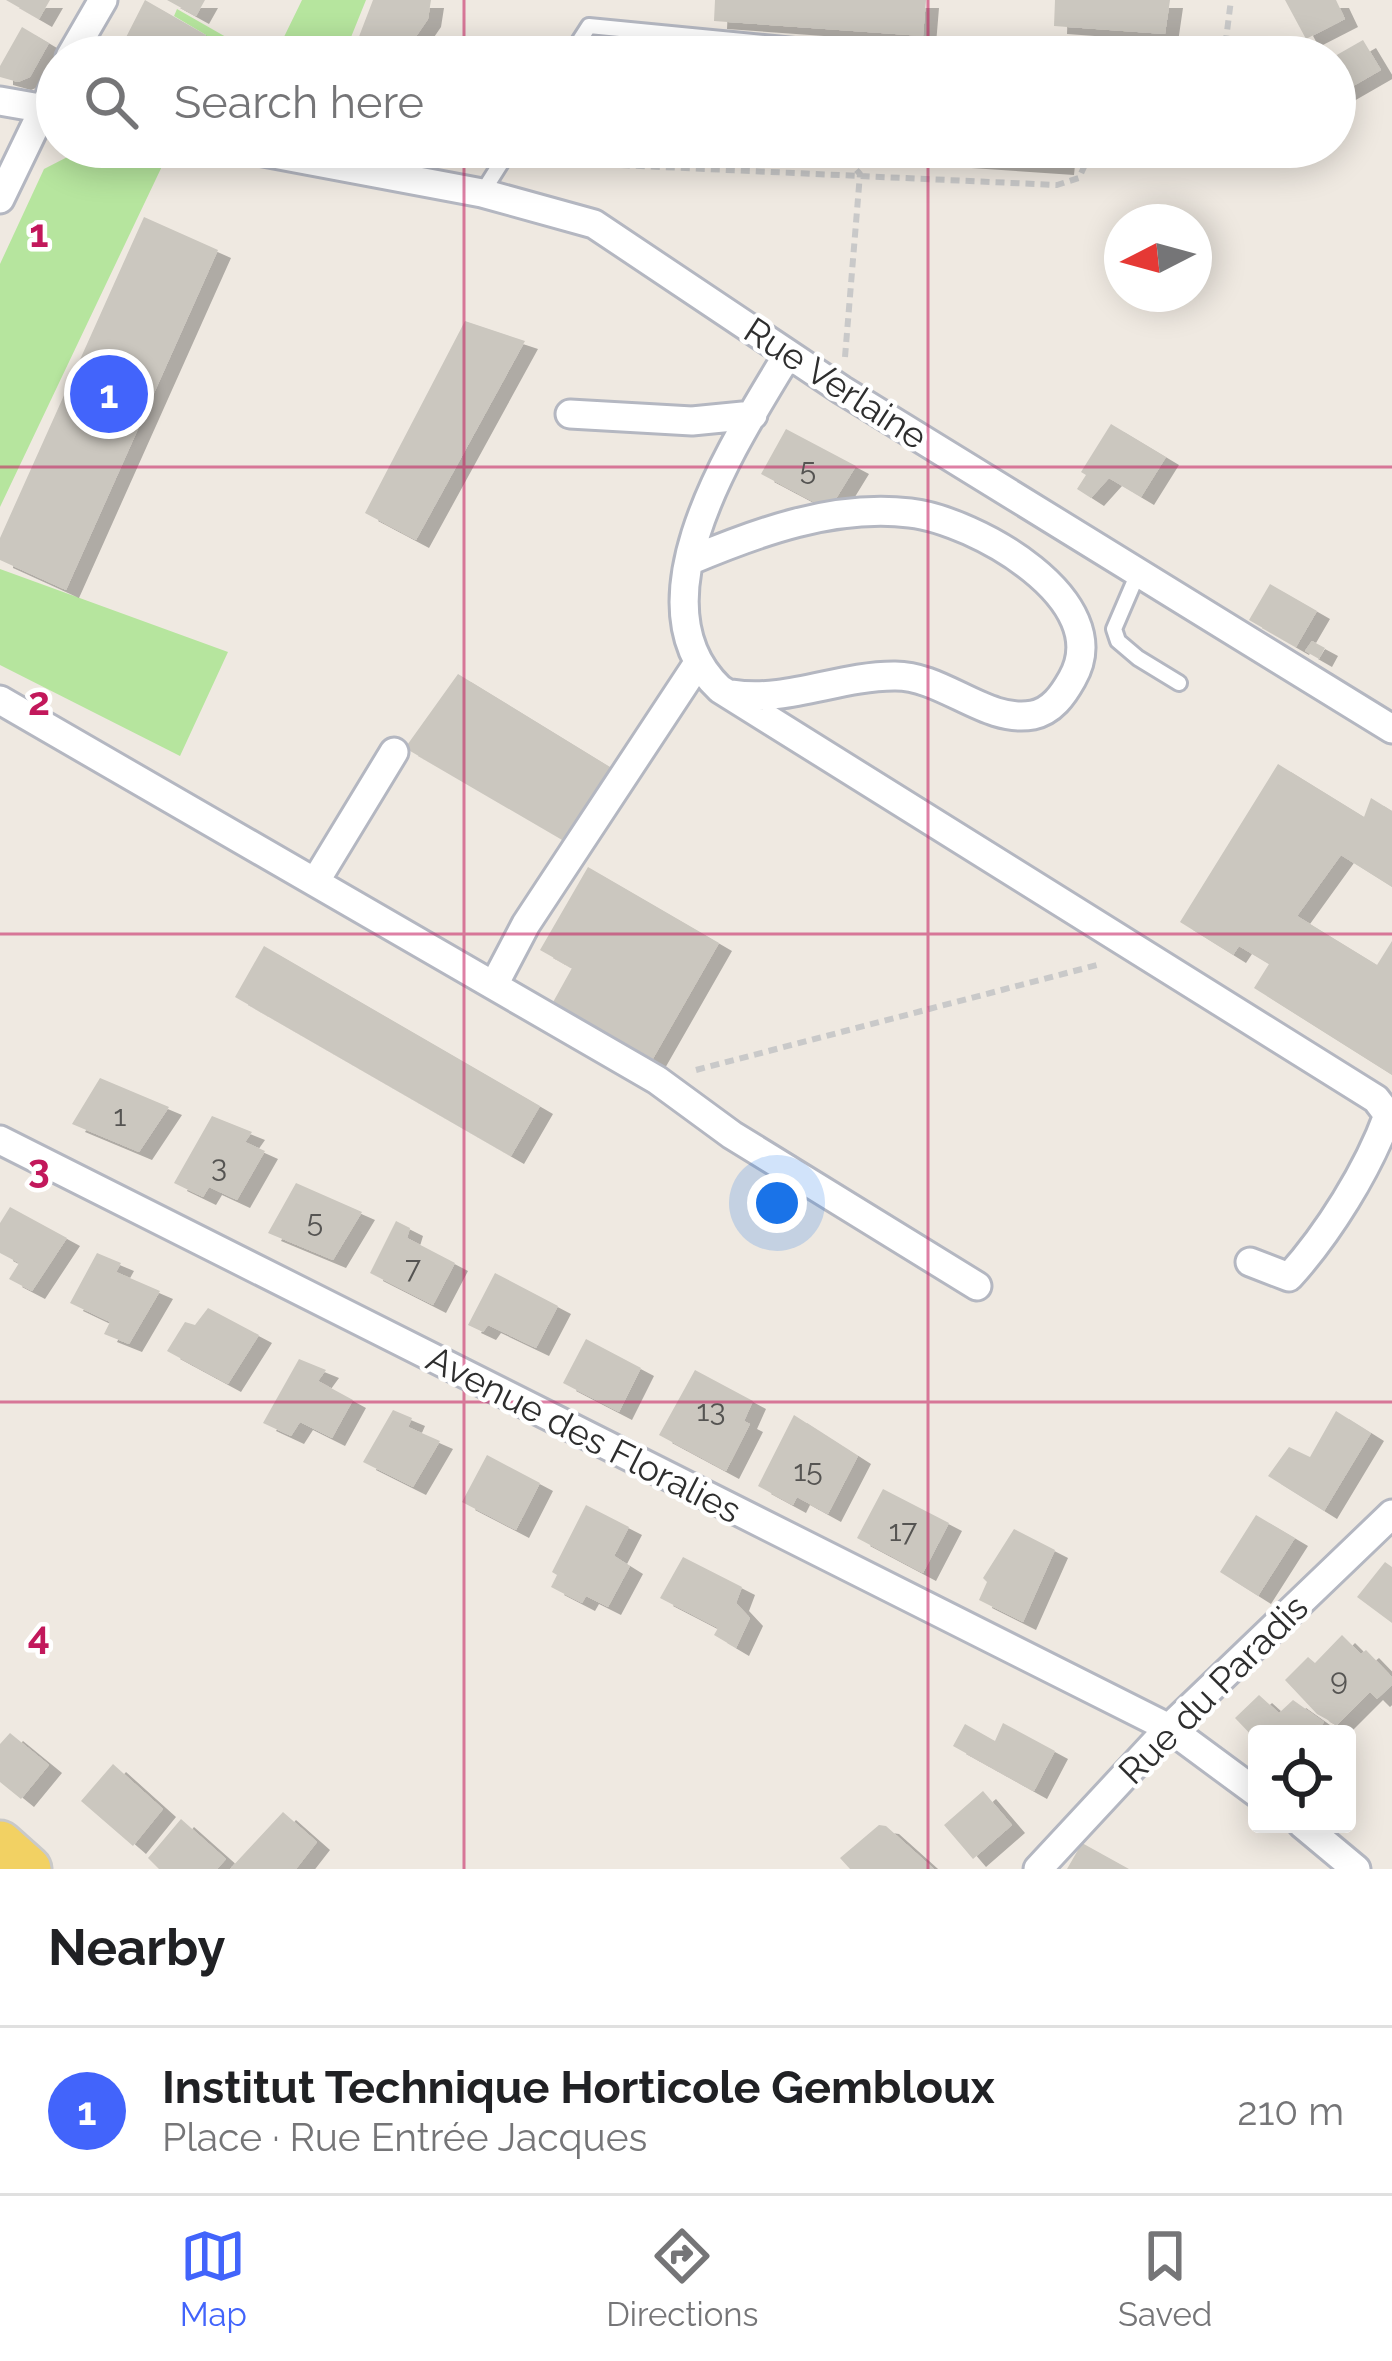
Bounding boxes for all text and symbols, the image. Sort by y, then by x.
search box [36,36,1356,168]
icon: search [78,69,144,135]
text: Search here [174,76,424,129]
north arrow [1104,204,1212,312]
text: 1 [29,210,49,256]
street label: Rue Verlaine [737,309,935,457]
pin: 1 [70,349,148,439]
house number: 5 [800,452,816,487]
text: 2 [28,678,50,724]
house number: 1 [114,1098,127,1133]
text: 3 [28,1145,50,1191]
house number: 3 [211,1149,227,1184]
your location [747,1173,807,1233]
house number: 5 [307,1204,323,1239]
house number: 7 [405,1250,421,1285]
street label: Avenue des Floralies [420,1337,748,1531]
house number: 13 [697,1393,725,1428]
house number: 15 [793,1453,823,1488]
house number: 17 [889,1513,917,1548]
street label: Rue du Paradis [1110,1586,1316,1792]
text: 4 [28,1612,50,1658]
house number: 9 [1330,1661,1348,1696]
map controls [1248,1725,1356,1833]
button: locate [1248,1725,1356,1833]
text: Nearby [48,1917,225,1977]
text: Institut Technique Horticole Gembloux [162,2061,995,2114]
text: 1 [77,2088,97,2134]
text: 210 m [1237,2088,1344,2134]
text: Place · Rue Entrée Jacques [162,2114,647,2160]
tab: Map [180,2223,247,2334]
tab: Directions [606,2223,759,2334]
tab: Saved [1118,2223,1212,2334]

